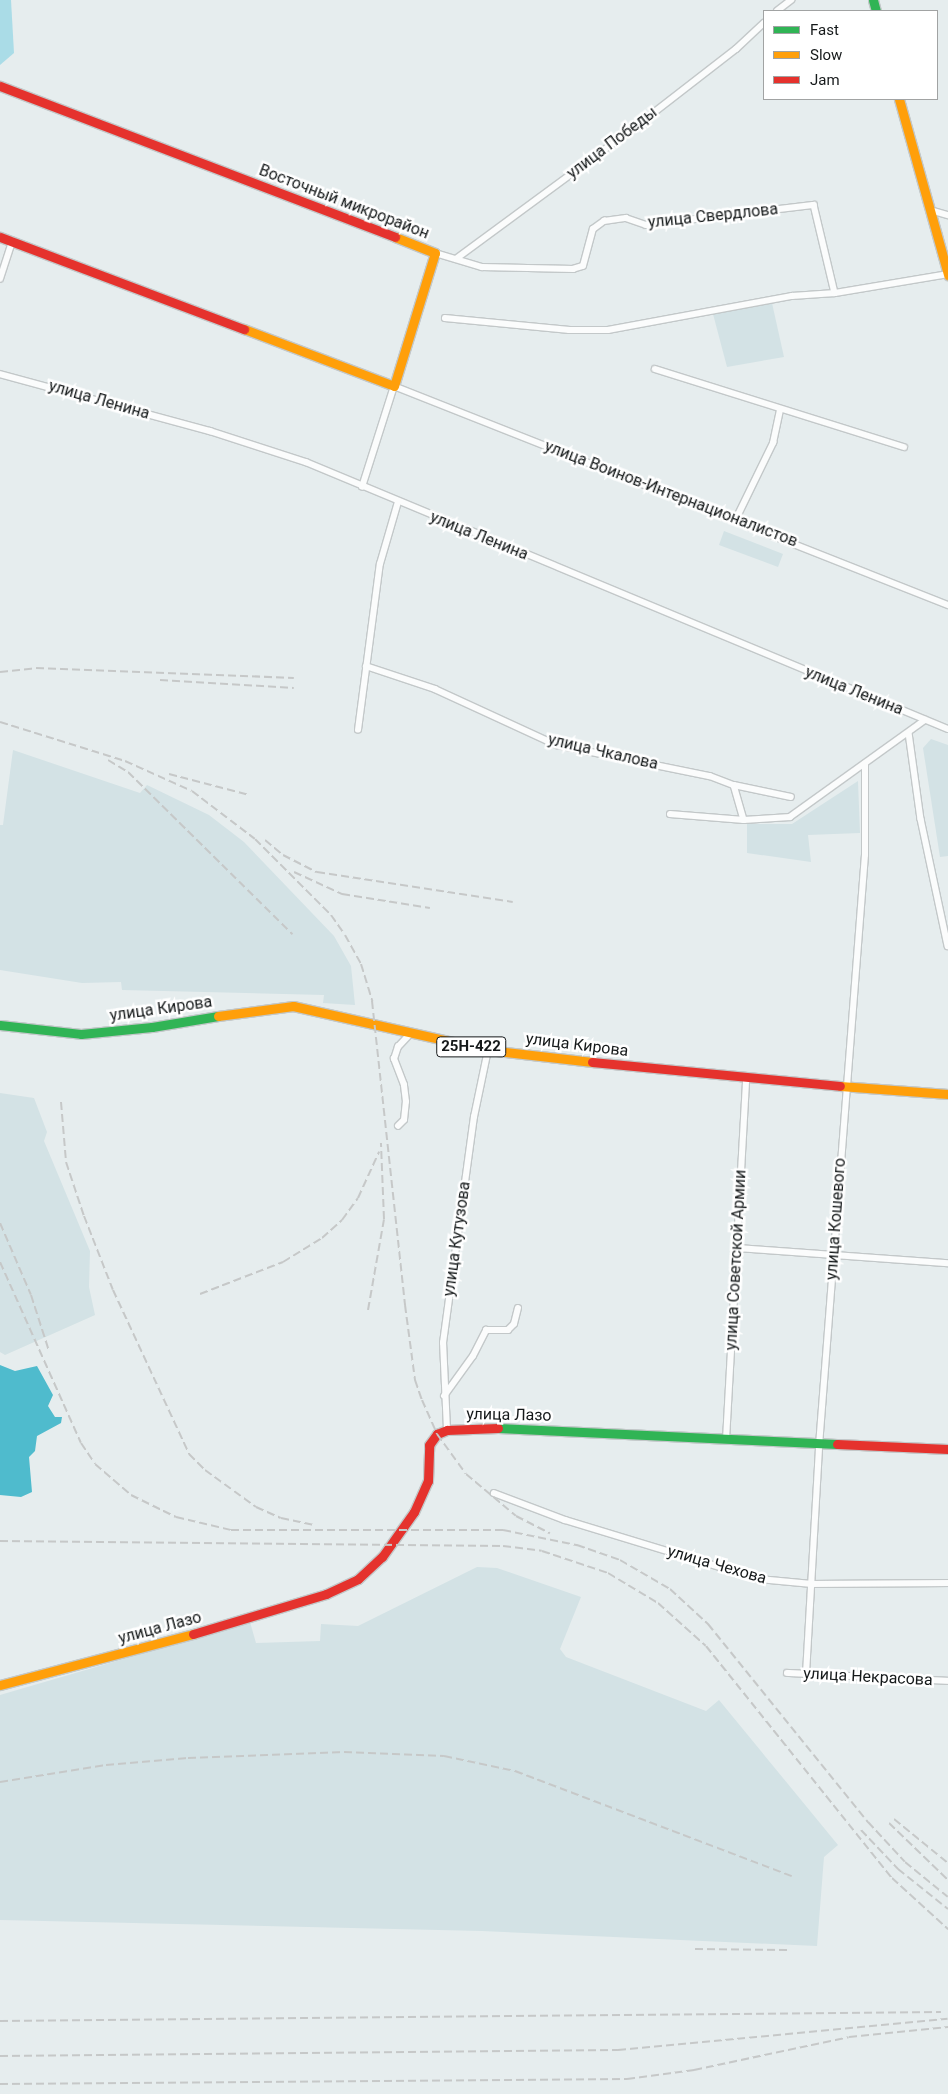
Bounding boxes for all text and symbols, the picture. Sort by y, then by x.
legend [763,10,938,100]
text: Fast [810,21,839,39]
text: Slow [810,46,842,64]
text: Jam [810,71,840,89]
street label: улица Победы [563,103,661,183]
street label: Восточный микрорайон [256,161,432,243]
street label: улица Свердлова [647,200,779,232]
street label: улица Ленина [46,376,152,424]
street label: улица Воинов-Интернационалистов [542,437,800,551]
street label: улица Ленина [427,508,531,564]
street label: улица Ленина [802,663,906,719]
street label: улица Чкалова [546,730,660,774]
street label: улица Кирова [109,992,213,1026]
street label: улица Кирова [525,1029,629,1061]
road number: 25Н-422 [436,1034,506,1060]
street label: улица Кошевого [822,1157,850,1281]
street label: улица Советской Армии [722,1169,750,1351]
street label: улица Кутузова [439,1180,475,1298]
street label: улица Лазо [466,1405,552,1425]
street label: улица Чехова [665,1542,769,1588]
street label: улица Лазо [116,1608,204,1648]
street label: улица Некрасова [803,1664,933,1690]

